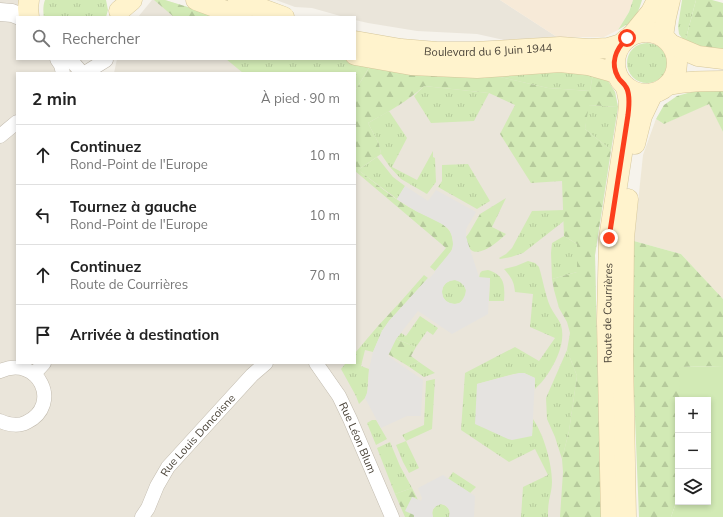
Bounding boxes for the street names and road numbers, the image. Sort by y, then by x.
street label: Boulevard du 6 Juin 1944 [424,40,553,59]
street label: Route de Courrières [600,263,615,363]
street label: Rue Louis Dancoisne [157,391,238,479]
street label: Rue Léon Blum [336,400,379,476]

